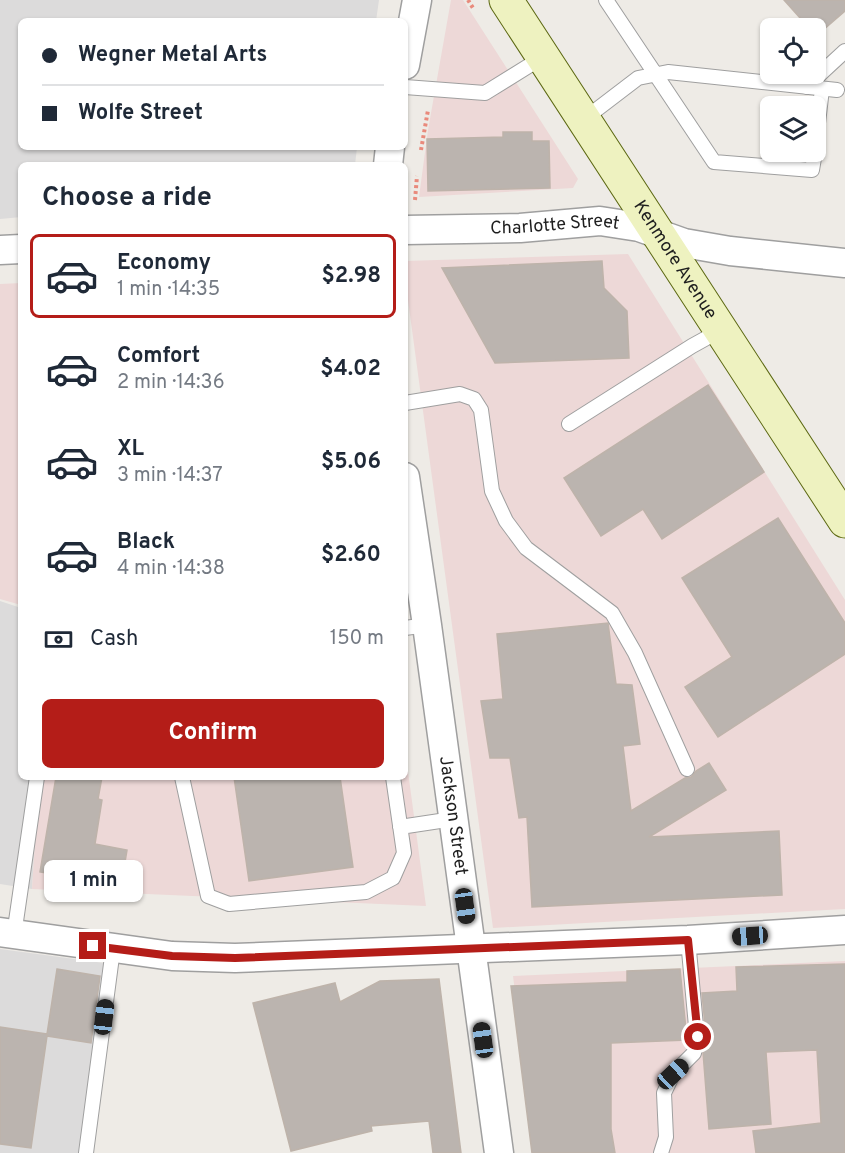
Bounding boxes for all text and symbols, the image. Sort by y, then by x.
map controls [760,18,826,162]
button: locate [760,18,826,84]
text: Wegner Metal Arts [78,42,267,69]
button: layers [760,96,826,162]
text: Wolfe Street [78,100,203,127]
text: Choose a ride [42,181,212,215]
street label: Kenmore Avenue [628,196,722,324]
street label: Charlotte Street [490,209,621,240]
icon: car [45,249,99,303]
text: Economy [117,250,211,277]
text: $2.98 [322,263,381,290]
text: 1 min · 14:35 [117,277,220,303]
icon: car [45,342,99,396]
text: Comfort [117,343,200,370]
text: $4.02 [320,356,381,383]
text: 2 min · 14:36 [117,370,225,396]
icon: car [45,435,99,489]
text: XL [117,436,144,463]
text: $5.06 [321,449,381,476]
text: 3 min · 14:37 [117,463,223,489]
icon: car [45,528,99,582]
text: Black [117,529,175,556]
text: $2.60 [321,542,381,569]
text: 4 min · 14:38 [117,556,225,582]
icon: cash [42,623,75,656]
text: Cash [90,626,139,653]
text: 150 m [330,626,384,652]
button: Confirm [42,699,384,768]
street label: Jackson Street [433,755,472,877]
callout: 1 min [44,859,142,901]
text: 1 min [69,868,118,894]
car [454,887,476,925]
car [731,926,769,946]
route end [79,932,106,959]
car [93,998,115,1036]
car [472,1021,494,1059]
route start [684,1023,711,1050]
car [654,1055,692,1093]

